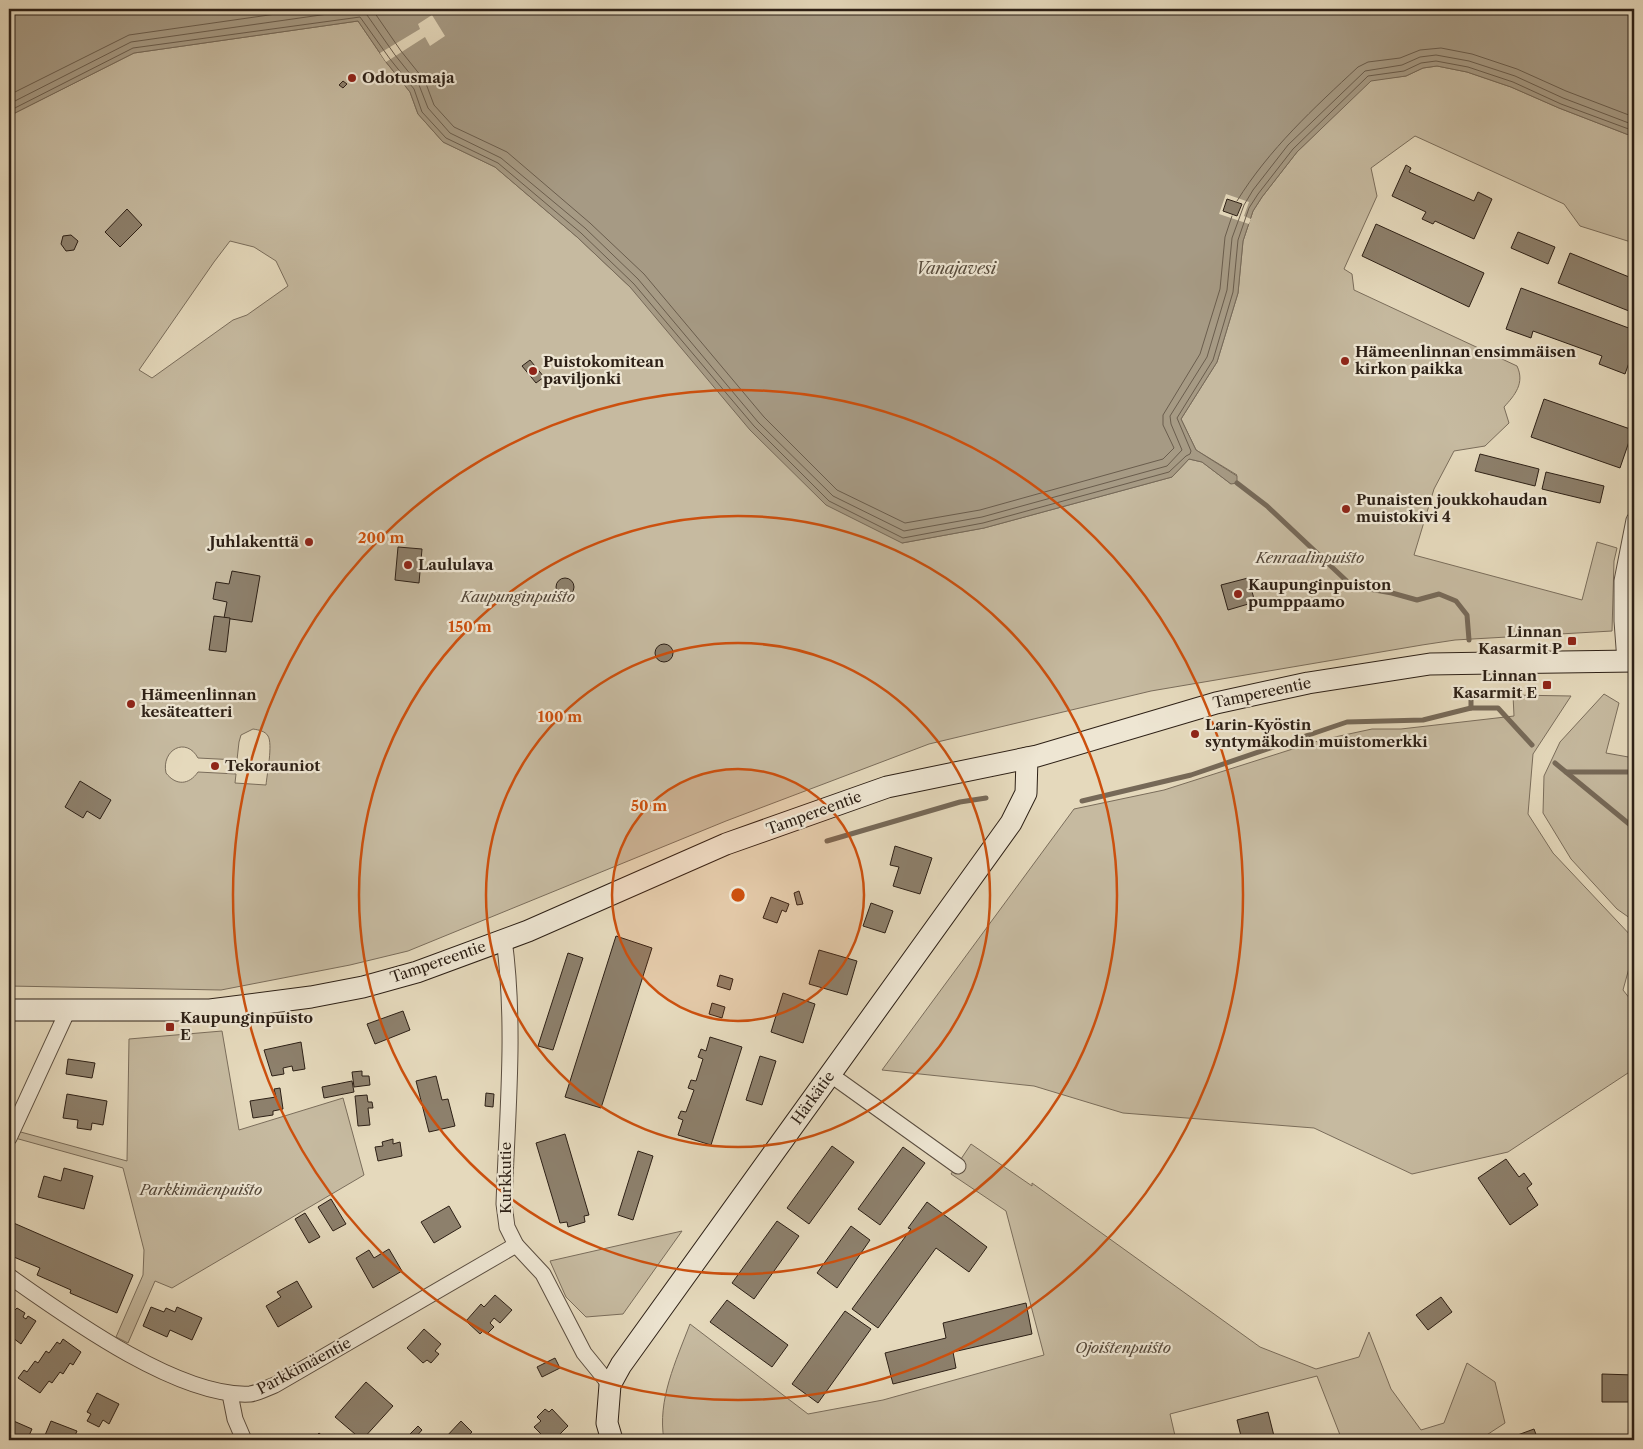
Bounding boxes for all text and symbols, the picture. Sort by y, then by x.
place label: Odotusmaja [362,68,455,87]
marker: Odotusmaja [346,72,358,84]
water label: Vanajavesi [916,258,997,278]
place label: Hämeenlinnan ensimmäisen kirkon paikka [1355,342,1577,378]
place label: Puistokomitean paviljonki [543,352,665,388]
marker: Hämeenlinnan ensimmäisen kirkon paikka [1339,355,1351,367]
marker: Puistokomitean paviljonki [527,365,539,377]
place label: Punaisten joukkohaudan muistokivi 4 [1356,490,1548,526]
marker: Punaisten joukkohaudan muistokivi 4 [1340,503,1352,515]
text: 200 m [358,528,404,547]
place label: Juhlakenttä [207,532,299,551]
marker: Juhlakenttä [303,536,315,548]
park label: Kenraalinpuisto [1255,548,1364,567]
place label: Laululava [418,555,494,574]
marker: Laululava [402,559,414,571]
place label: Kaupunginpuiston pumppaamo [1248,575,1392,611]
park label: Kaupunginpuisto [460,587,575,606]
marker: Kaupunginpuiston pumppaamo [1232,588,1244,600]
text: 150 m [448,617,492,636]
place label: Linnan Kasarmit P [1478,622,1563,658]
marker: Linnan Kasarmit P [1566,635,1578,647]
place label: Linnan Kasarmit E [1452,666,1538,702]
street label: Tampereentie [1211,673,1313,712]
marker: Linnan Kasarmit E [1541,679,1553,691]
place label: Hämeenlinnan kesäteatteri [141,685,257,721]
marker: Hämeenlinnan kesäteatteri [125,698,137,710]
text: 100 m [538,707,582,726]
place label: Larin-Kyöstin syntymäkodin muistomerkki [1205,715,1428,751]
marker: Larin-Kyöstin syntymäkodin muistomerkki [1189,728,1201,740]
place label: Tekorauniot [225,756,320,775]
marker: Tekorauniot [209,760,221,772]
street label: Tampereentie [764,787,864,839]
text: 50 m [631,796,667,815]
centre of rings [729,886,747,904]
street label: Tampereentie [388,936,488,987]
place label: Kaupunginpuisto E [180,1008,313,1044]
marker: Kaupunginpuisto E [164,1021,176,1033]
street label: Härkätie [787,1067,838,1128]
street label: Kurkkutie [496,1142,515,1214]
park label: Parkkimäenpuisto [139,1180,262,1199]
street label: Parkkimäentie [253,1333,354,1398]
park label: Ojoistenpuisto [1075,1338,1171,1357]

